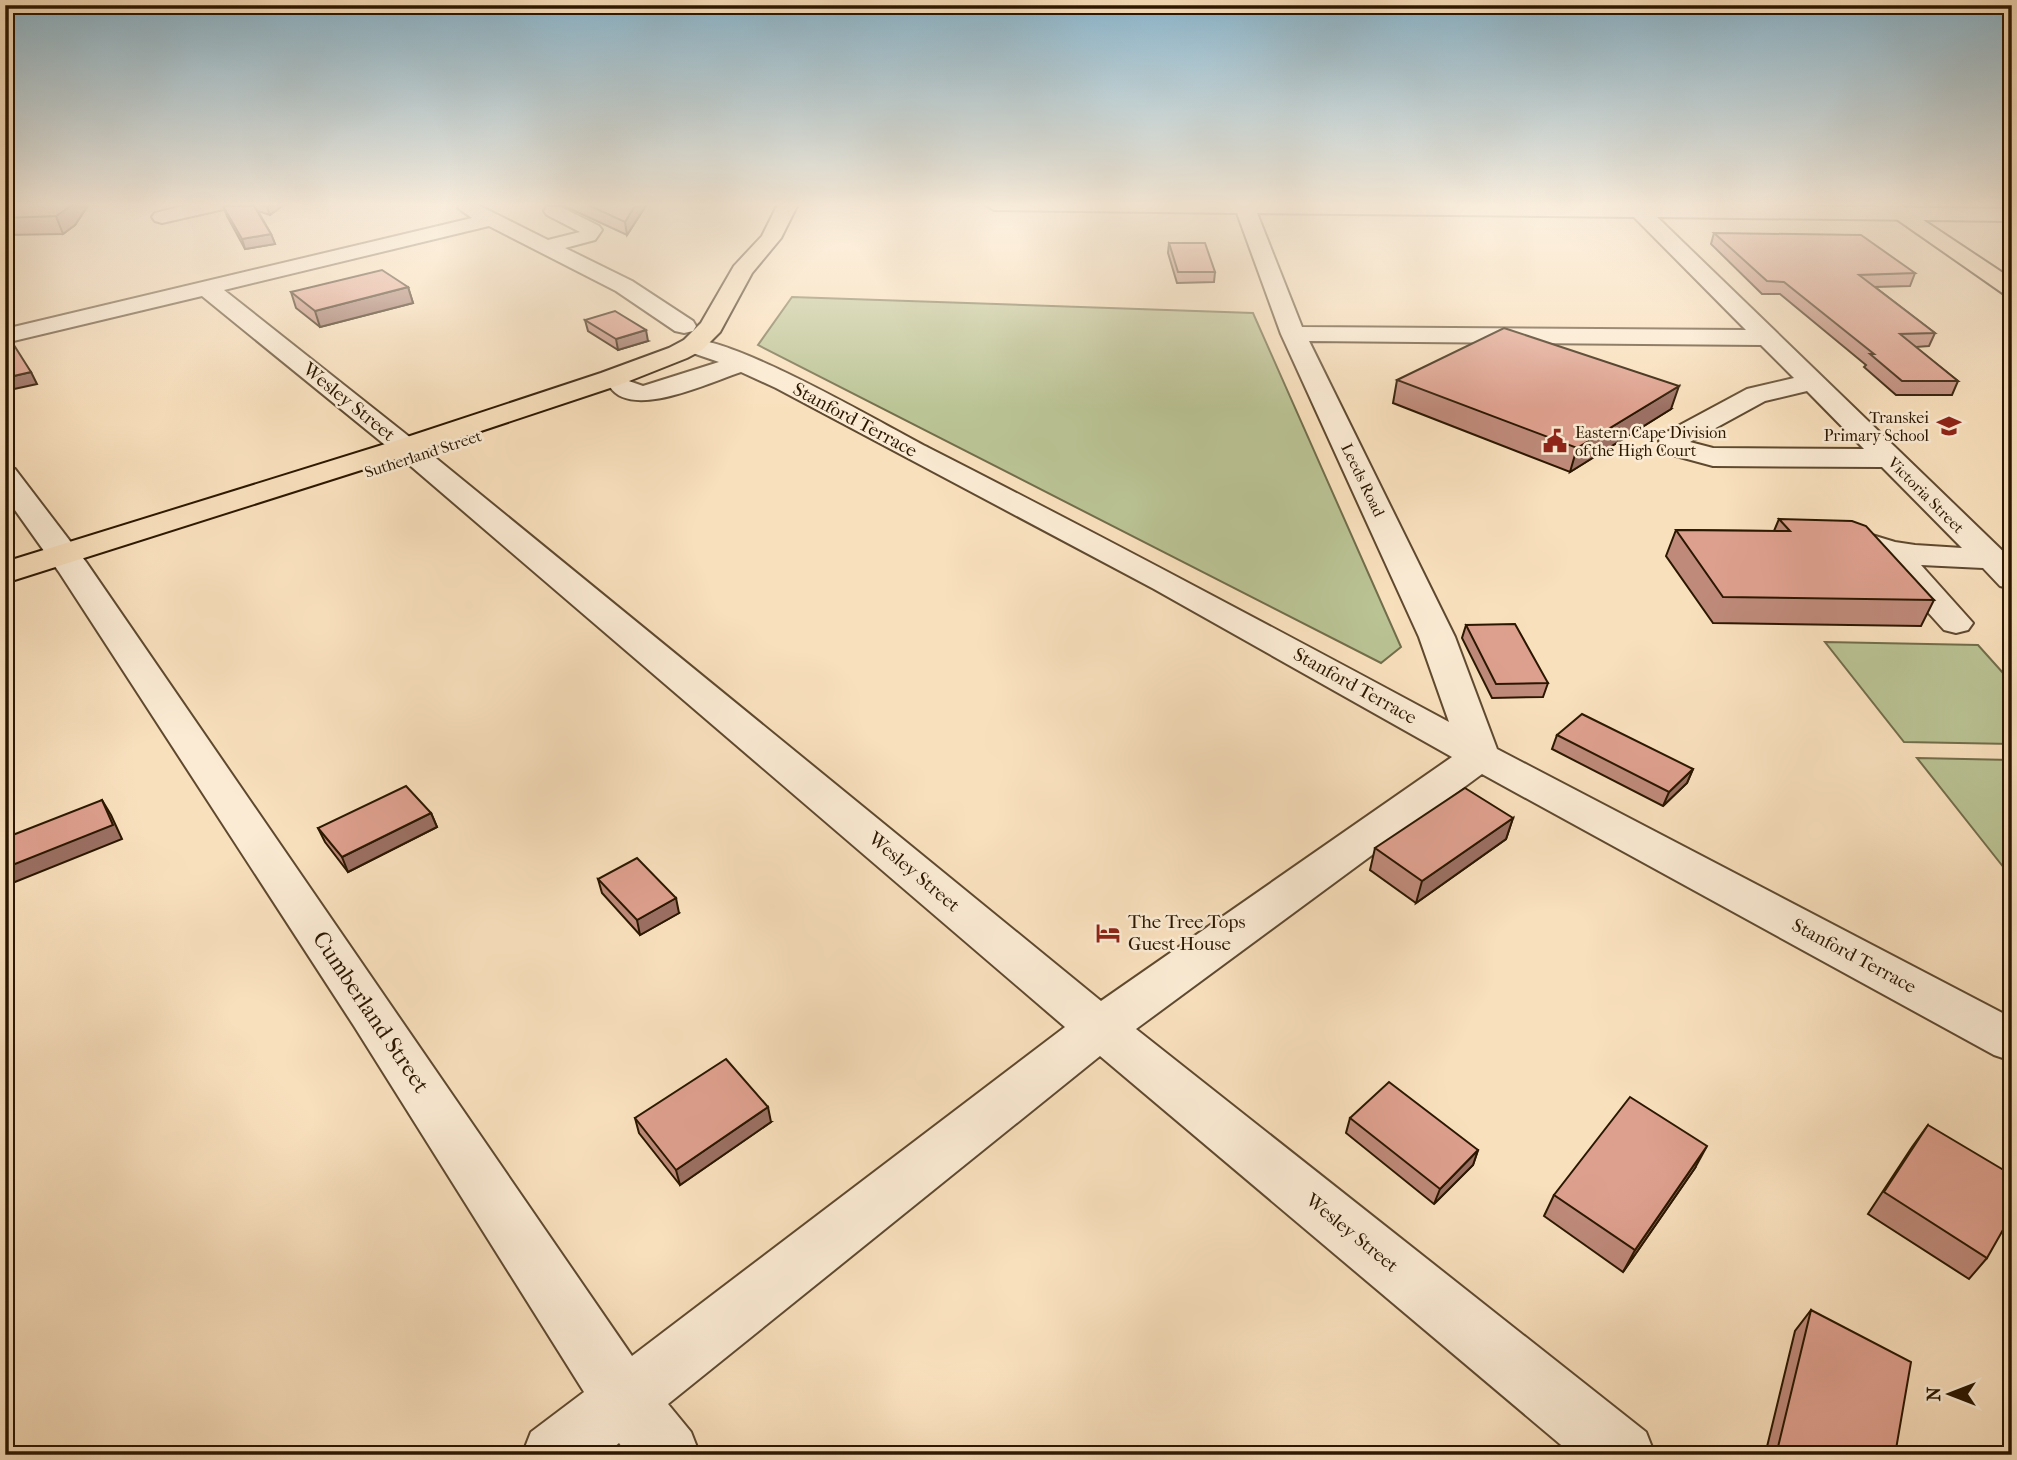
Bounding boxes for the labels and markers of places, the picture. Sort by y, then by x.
place label: Transkei Primary School [1824,408,1930,445]
school or university icon: Transkei Primary School [1935,412,1963,440]
place label: Eastern Cape Division of the High Court [1575,423,1727,460]
public building icon: Eastern Cape Division of the High Court [1541,427,1569,455]
place label: The Tree Tops Guest House [1128,911,1246,955]
hotel icon: The Tree Tops Guest House [1094,919,1122,947]

